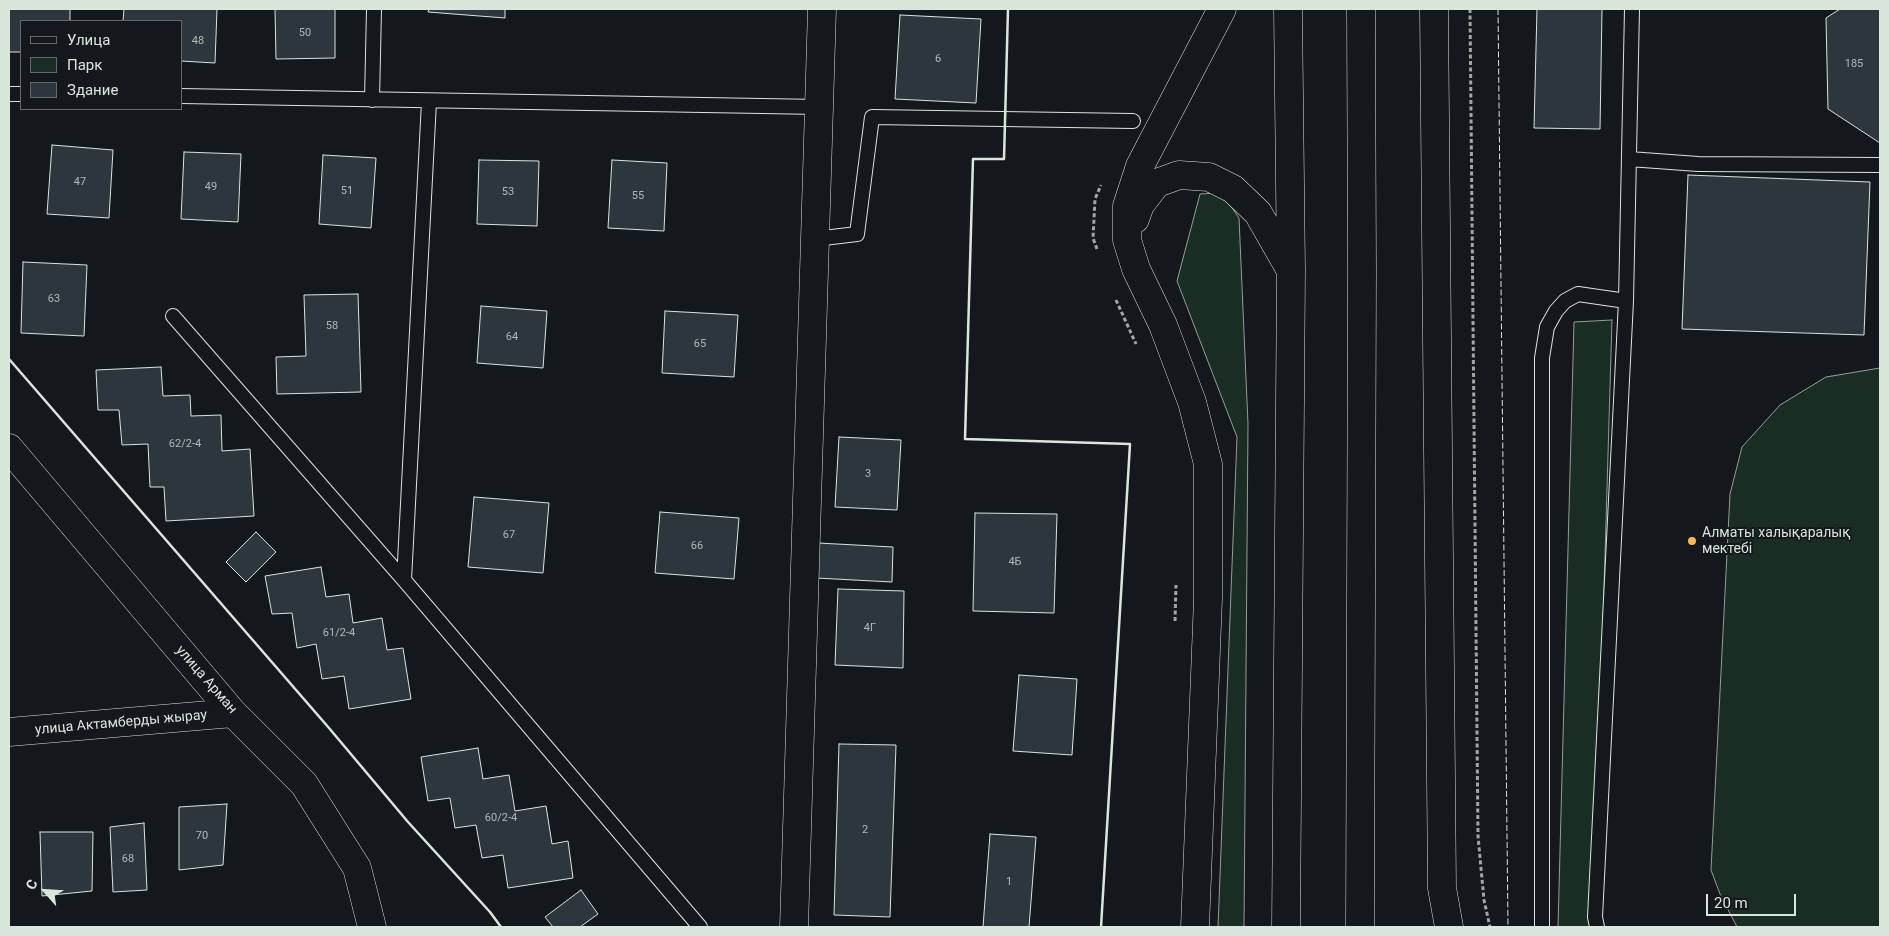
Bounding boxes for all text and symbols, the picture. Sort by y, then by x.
legend [20,20,182,110]
house number: 50 [299,26,311,40]
text: Улица [67,31,110,49]
house number: 48 [192,34,204,48]
house number: 6 [935,52,941,66]
text: Парк [67,56,102,74]
house number: 185 [1845,57,1863,71]
text: Здание [67,81,118,99]
house number: 47 [74,175,86,189]
house number: 49 [205,180,217,194]
house number: 51 [341,184,353,198]
house number: 53 [502,185,514,199]
house number: 55 [632,189,644,203]
house number: 63 [48,292,60,306]
house number: 58 [326,319,338,333]
house number: 64 [506,330,518,344]
house number: 65 [694,337,706,351]
house number: 62/2-4 [169,437,201,451]
house number: 3 [865,467,871,481]
place label: Алматы халықаралық мектебі [1702,525,1850,558]
house number: 67 [503,528,515,542]
marker: Алматы халықаралық мектебі [1686,535,1698,547]
house number: 66 [691,539,703,553]
house number: 4Б [1008,555,1022,569]
house number: 4Г [864,621,876,635]
house number: 61/2-4 [323,626,355,640]
street label: улица Арман [172,642,240,718]
street label: улица Актамберды жырау [34,707,208,739]
house number: 60/2-4 [485,811,517,825]
house number: 2 [862,823,868,837]
house number: 70 [196,829,208,843]
house number: 68 [122,852,134,866]
north arrow [20,866,70,916]
house number: 1 [1006,875,1012,889]
text: С [22,877,41,892]
scale bar [1709,884,1799,916]
text: 20 m [1714,894,1748,912]

